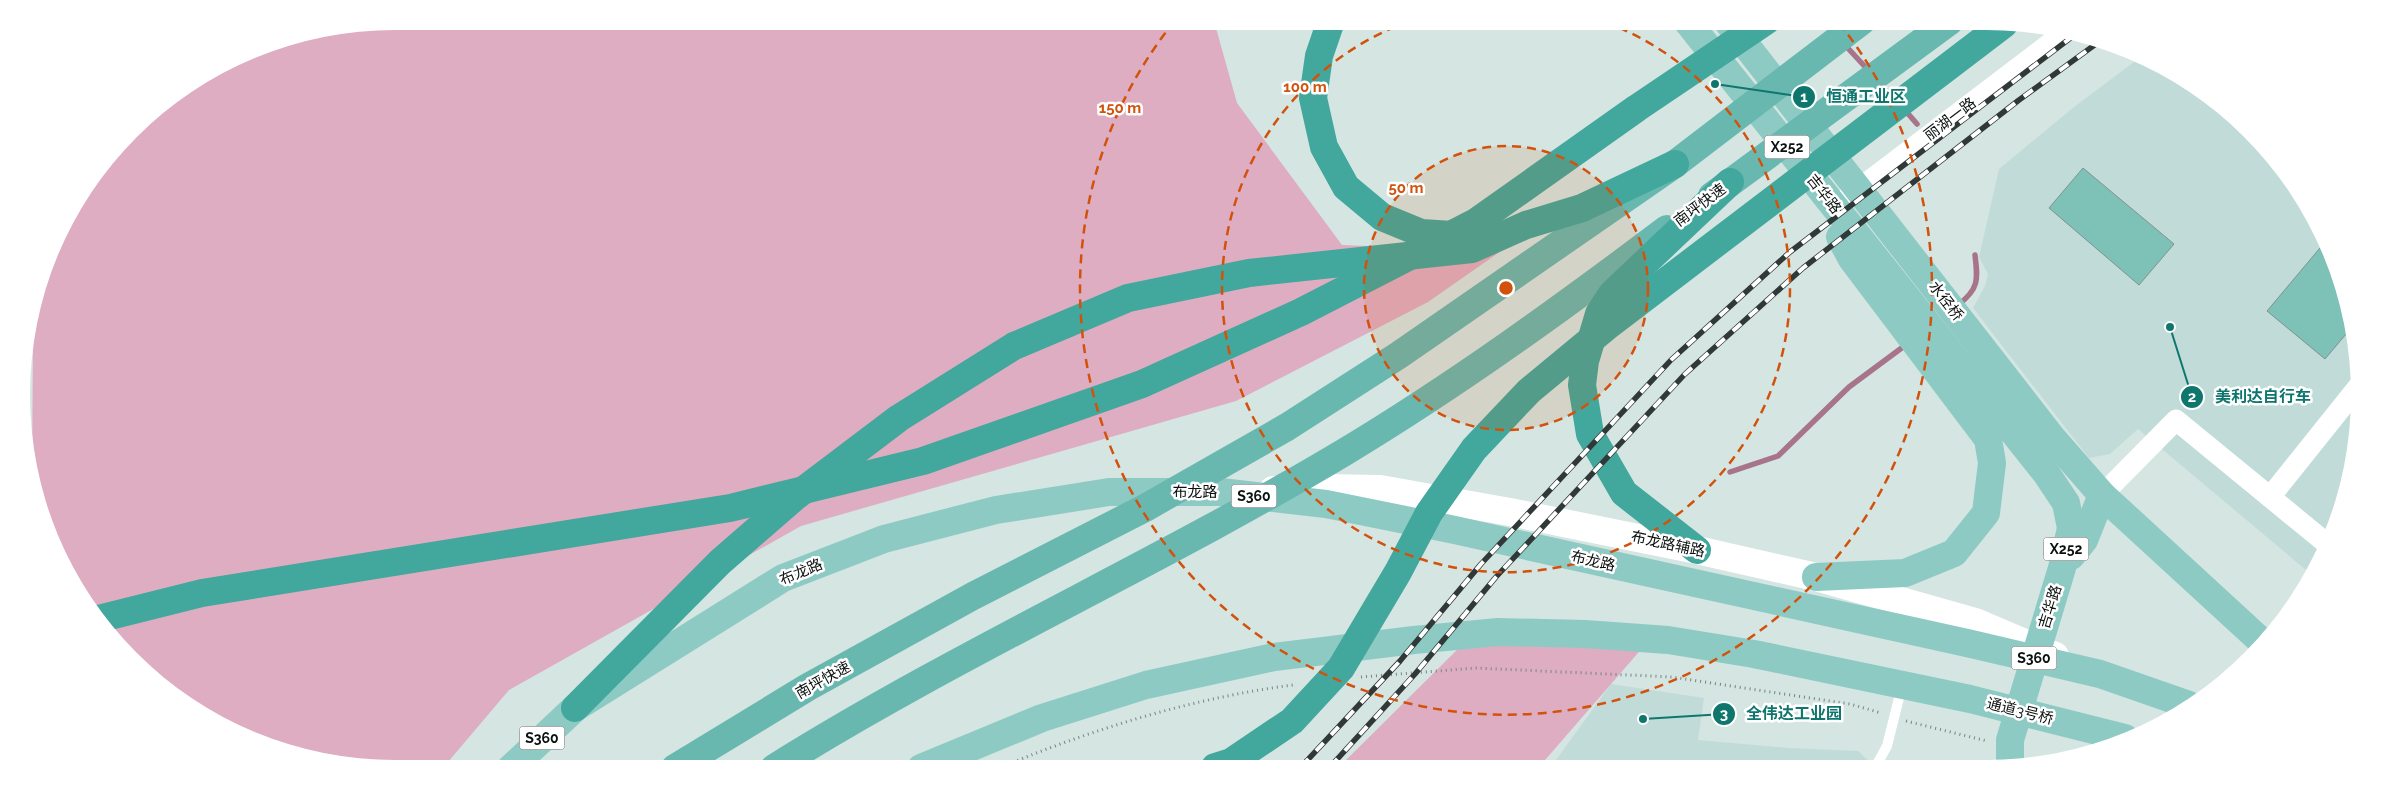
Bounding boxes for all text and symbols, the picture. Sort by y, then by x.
text: 100 m [1283,78,1327,96]
callout: 恒通工业区 [1791,81,1916,112]
text: 恒通工业区 [1826,87,1906,106]
text: 1 [1800,88,1808,106]
street label: 丽湖一路 [1921,94,1979,144]
text: 150 m [1099,99,1141,117]
road number: X252 [1764,136,1810,158]
street label: 吉华路 [1803,171,1845,217]
text: 50 m [1388,179,1424,197]
street label: 南坪快速 [1671,180,1729,230]
street label: 水径桥 [1925,278,1967,324]
centre of rings [1497,279,1515,297]
callout: 美利达自行车 [2180,381,2321,412]
text: 美利达自行车 [2215,387,2311,406]
text: 2 [2188,388,2196,406]
street label: 布龙路 [1172,483,1218,501]
road number: S360 [1232,484,1276,508]
street label: 布龙路辅路 [1629,527,1707,561]
road number: X252 [2044,538,2088,560]
street label: 布龙路 [1569,547,1617,575]
street label: 布龙路 [777,555,825,589]
street label: 吉华路 [2035,583,2065,631]
road number: S360 [2012,646,2056,670]
street label: 南坪快速 [792,658,854,702]
street label: 通道3号桥 [1985,694,2055,728]
callout: 全伟达工业园 [1711,698,1852,729]
text: 全伟达工业园 [1746,704,1842,723]
text: 3 [1720,705,1728,723]
road number: S360 [520,726,564,750]

